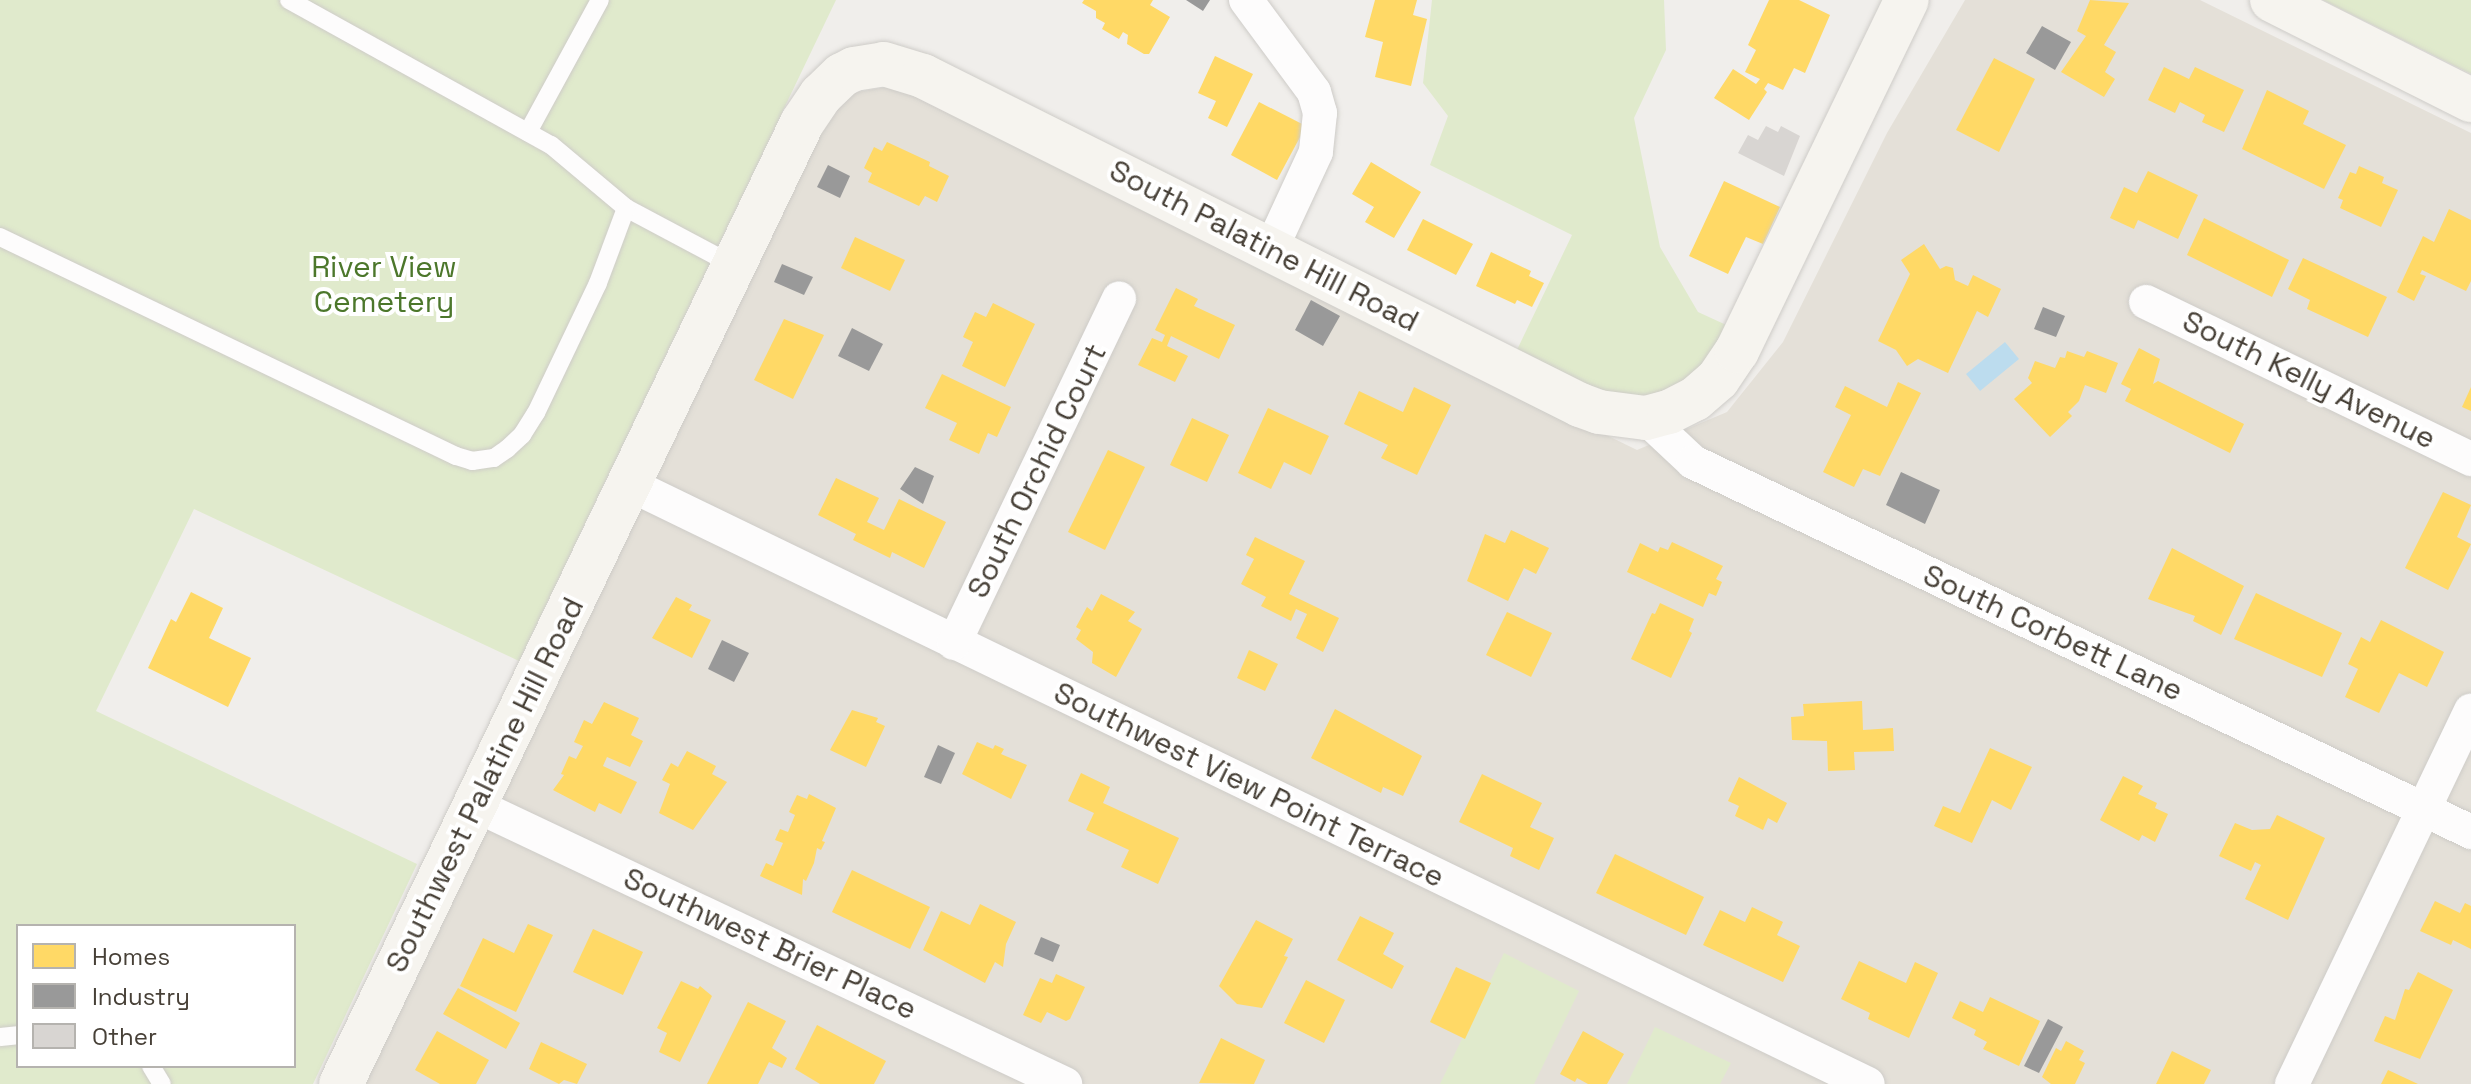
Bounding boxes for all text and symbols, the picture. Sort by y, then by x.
street label: South Palatine Hill Road [1104,152,1424,340]
park label: River View Cemetery [311,249,457,320]
street label: South Kelly Avenue [2176,303,2442,457]
street label: South Orchid Court [960,338,1114,604]
street label: South Corbett Lane [1917,557,2189,709]
street label: Southwest Palatine Hill Road [378,592,592,978]
street label: Southwest View Point Terrace [1047,674,1451,896]
street label: Southwest Brier Place [618,860,922,1028]
legend [16,924,296,1068]
text: Homes [92,941,170,972]
text: Industry [92,981,190,1012]
text: Other [92,1021,157,1052]

